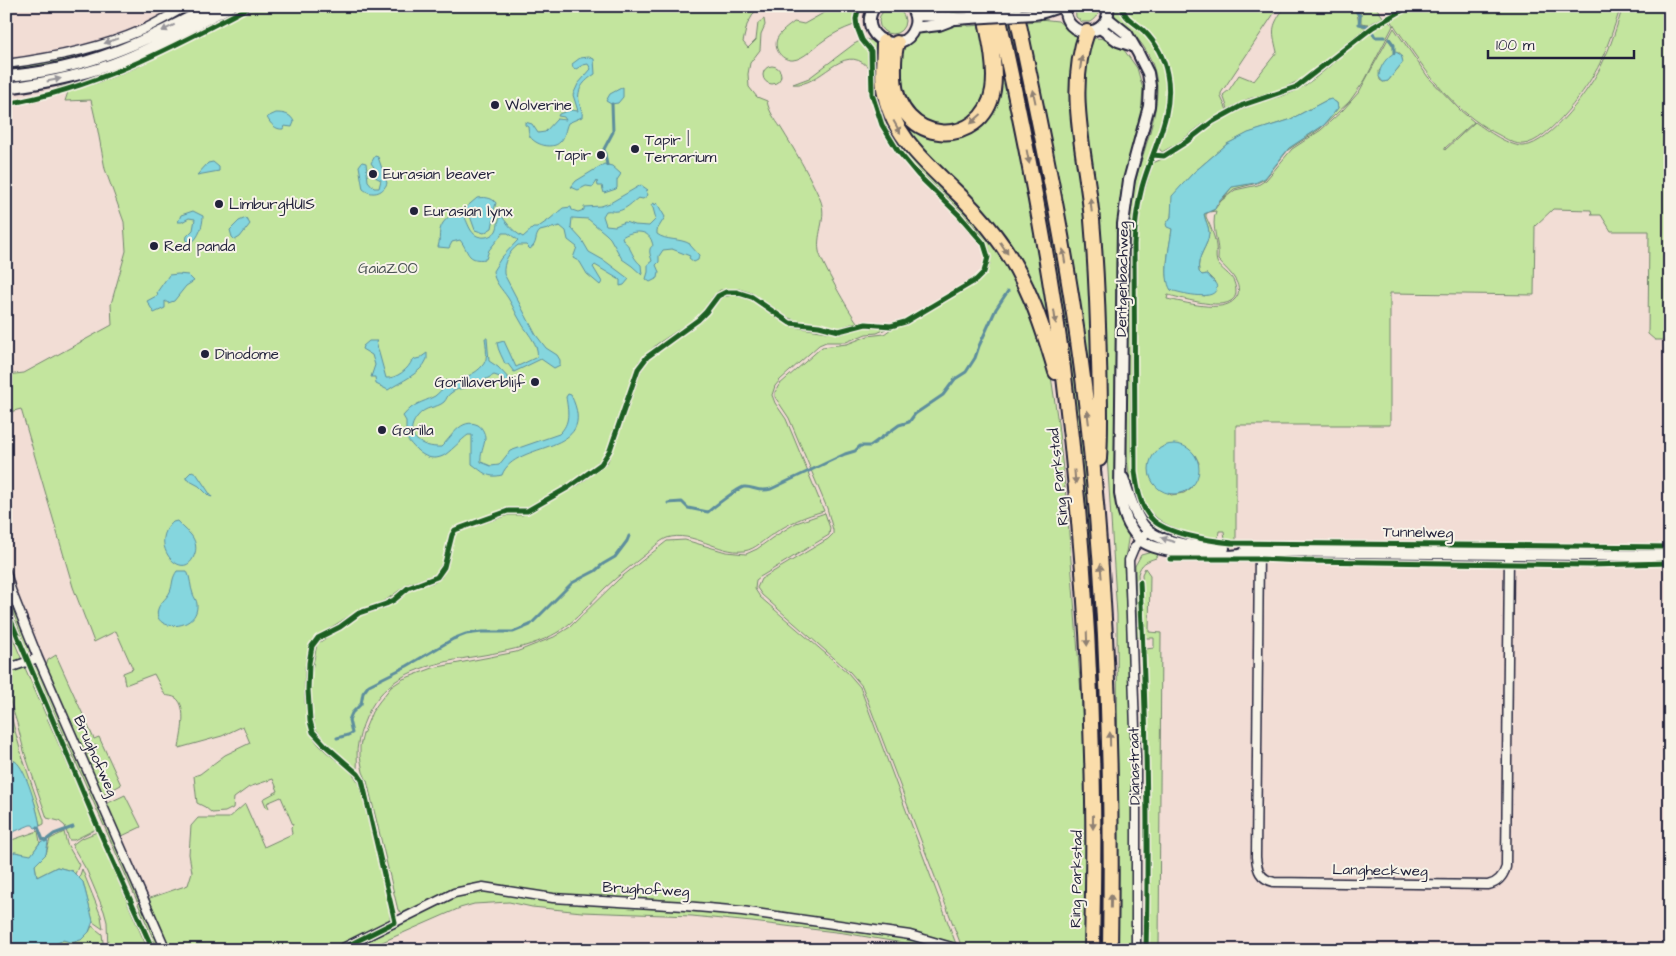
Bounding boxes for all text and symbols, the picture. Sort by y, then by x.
one-way arrow [161,24,175,32]
scale bar [1488,28,1635,60]
text: 100 m [1496,35,1535,56]
one-way arrow [103,38,118,45]
one-way arrow [1077,54,1085,70]
one-way arrow [47,76,63,84]
one-way arrow [1030,89,1038,104]
place label: Wolverine [505,95,572,116]
marker: Wolverine [489,99,501,111]
one-way arrow [971,113,983,125]
one-way arrow [893,120,902,134]
place label: Tapir | Terrarium [645,130,717,168]
marker: Tapir | Terrarium [629,143,641,155]
place label: Tapir [555,145,591,166]
marker: Tapir [595,149,607,161]
one-way arrow [1025,149,1033,165]
place label: Eurasian beaver [383,164,495,185]
marker: Eurasian beaver [367,168,379,180]
place label: LimburgHUIS [229,194,315,216]
one-way arrow [1087,197,1095,213]
marker: LimburgHUIS [213,198,225,210]
place label: Eurasian lynx [424,201,513,223]
marker: Eurasian lynx [408,205,420,217]
street label: Dentgenbachweg [1111,221,1135,337]
place label: Red panda [164,236,236,257]
marker: Red panda [148,240,160,252]
one-way arrow [999,242,1009,255]
one-way arrow [1060,247,1068,263]
park label: GaiaZOO [358,258,418,279]
one-way arrow [1052,309,1060,325]
place label: Dinodome [215,344,279,365]
marker: Dinodome [199,348,211,360]
place label: Gorillaverblijf [434,372,525,393]
marker: Gorillaverblijf [529,376,541,388]
one-way arrow [1083,408,1091,424]
place label: Gorilla [392,420,434,441]
marker: Gorilla [376,424,388,436]
street label: Ring Parkstad [1043,427,1075,527]
one-way arrow [1071,470,1079,486]
street label: Tunnelweg [1383,521,1454,545]
one-way arrow [1160,536,1175,544]
one-way arrow [1097,563,1105,579]
one-way arrow [1084,632,1092,648]
street label: Brughofweg [67,712,123,801]
street label: Dianastraat [1123,727,1146,805]
one-way arrow [1106,730,1114,746]
one-way arrow [1089,814,1097,830]
street label: Ring Parkstad [1065,830,1089,928]
street label: Langheckweg [1332,859,1428,883]
street label: Brughofweg [602,877,690,903]
one-way arrow [1107,893,1115,909]

